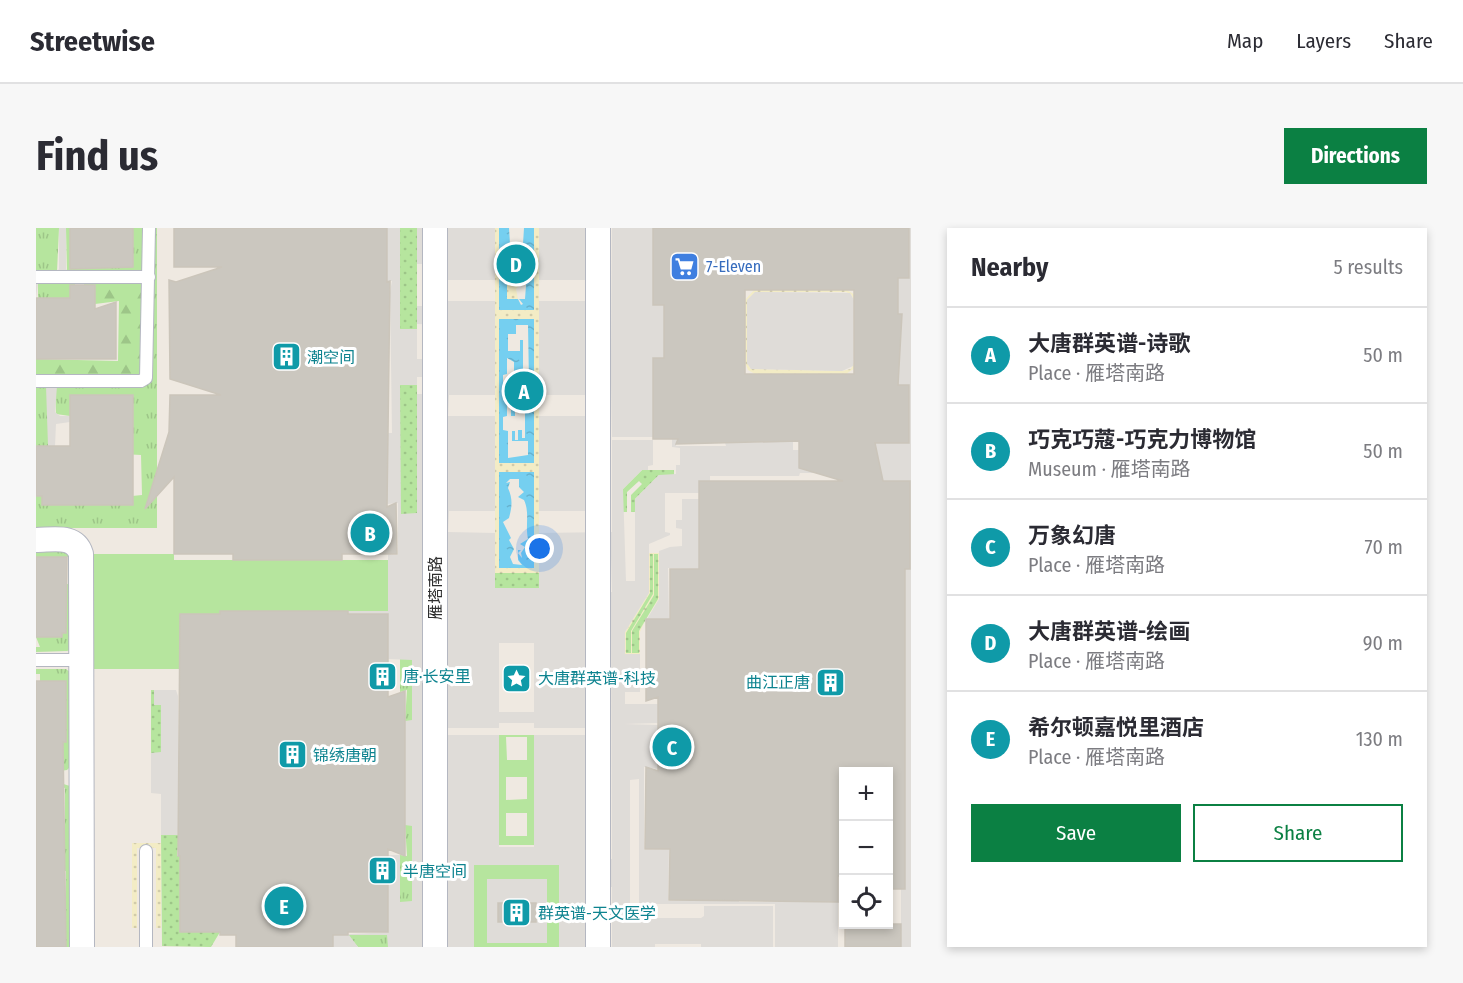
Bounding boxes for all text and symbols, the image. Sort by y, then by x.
text: Streetwise [30,25,155,58]
text: Map [1227,28,1263,54]
text: Layers [1296,28,1351,54]
text: Share [1384,28,1433,54]
button: Directions [1284,128,1427,184]
text: Find us [36,131,158,181]
pin: D [496,242,536,286]
supermarket icon: 7-Eleven [669,250,701,282]
text: Nearby [971,252,1048,283]
text: 5 results [1333,255,1403,279]
place label: 7-Eleven [706,257,761,276]
text: 大唐群英谱-诗歌 [1028,330,1190,357]
building icon: 潮空间 [270,341,302,373]
text: A [985,343,996,367]
text: 50 m [1363,343,1403,367]
place label: 潮空间 [307,348,355,367]
text: Place · 雁塔南路 [1028,361,1165,385]
pin: A [504,368,544,414]
text: 巧克巧蔻-巧克力博物馆 [1028,426,1256,453]
text: B [985,439,996,463]
text: 50 m [1363,439,1403,463]
text: Museum · 雁塔南路 [1028,457,1191,481]
pin: B [350,510,390,556]
text: 万象幻唐 [1028,522,1116,549]
your location [525,534,554,563]
text: C [985,535,996,559]
text: 70 m [1365,535,1403,559]
text: Place · 雁塔南路 [1028,553,1165,577]
street label: 雁塔南路 [426,556,445,620]
text: 大唐群英谱-绘画 [1028,618,1190,645]
text: D [985,631,996,655]
text: 90 m [1363,631,1403,655]
text: Place · 雁塔南路 [1028,649,1165,673]
building icon: 唐·长安里 [366,660,398,692]
place icon: 大唐群英谱-科技 [501,662,533,694]
building icon: 曲江正唐 [815,666,847,698]
place label: 唐·长安里 [403,667,470,686]
place label: 大唐群英谱-科技 [538,669,656,688]
place label: 曲江正唐 [746,673,810,692]
text: 希尔顿嘉悦里酒店 [1028,714,1204,741]
pin: C [652,724,692,770]
text: E [986,727,995,751]
text: 130 m [1356,727,1403,751]
building icon: 锦绣唐朝 [276,739,308,771]
text: Place · 雁塔南路 [1028,745,1165,769]
place label: 锦绣唐朝 [313,746,377,765]
map controls [839,767,893,929]
button: + [839,767,893,821]
button: Save [971,804,1181,862]
button: Share [1193,804,1403,862]
button: − [839,821,893,875]
building icon: 半唐空间 [366,855,398,887]
place label: 半唐空间 [403,862,467,881]
button: locate [839,875,893,929]
pin: E [264,884,304,928]
building icon: 群英谱-天文医学 [501,897,533,929]
place label: 群英谱-天文医学 [538,904,656,923]

